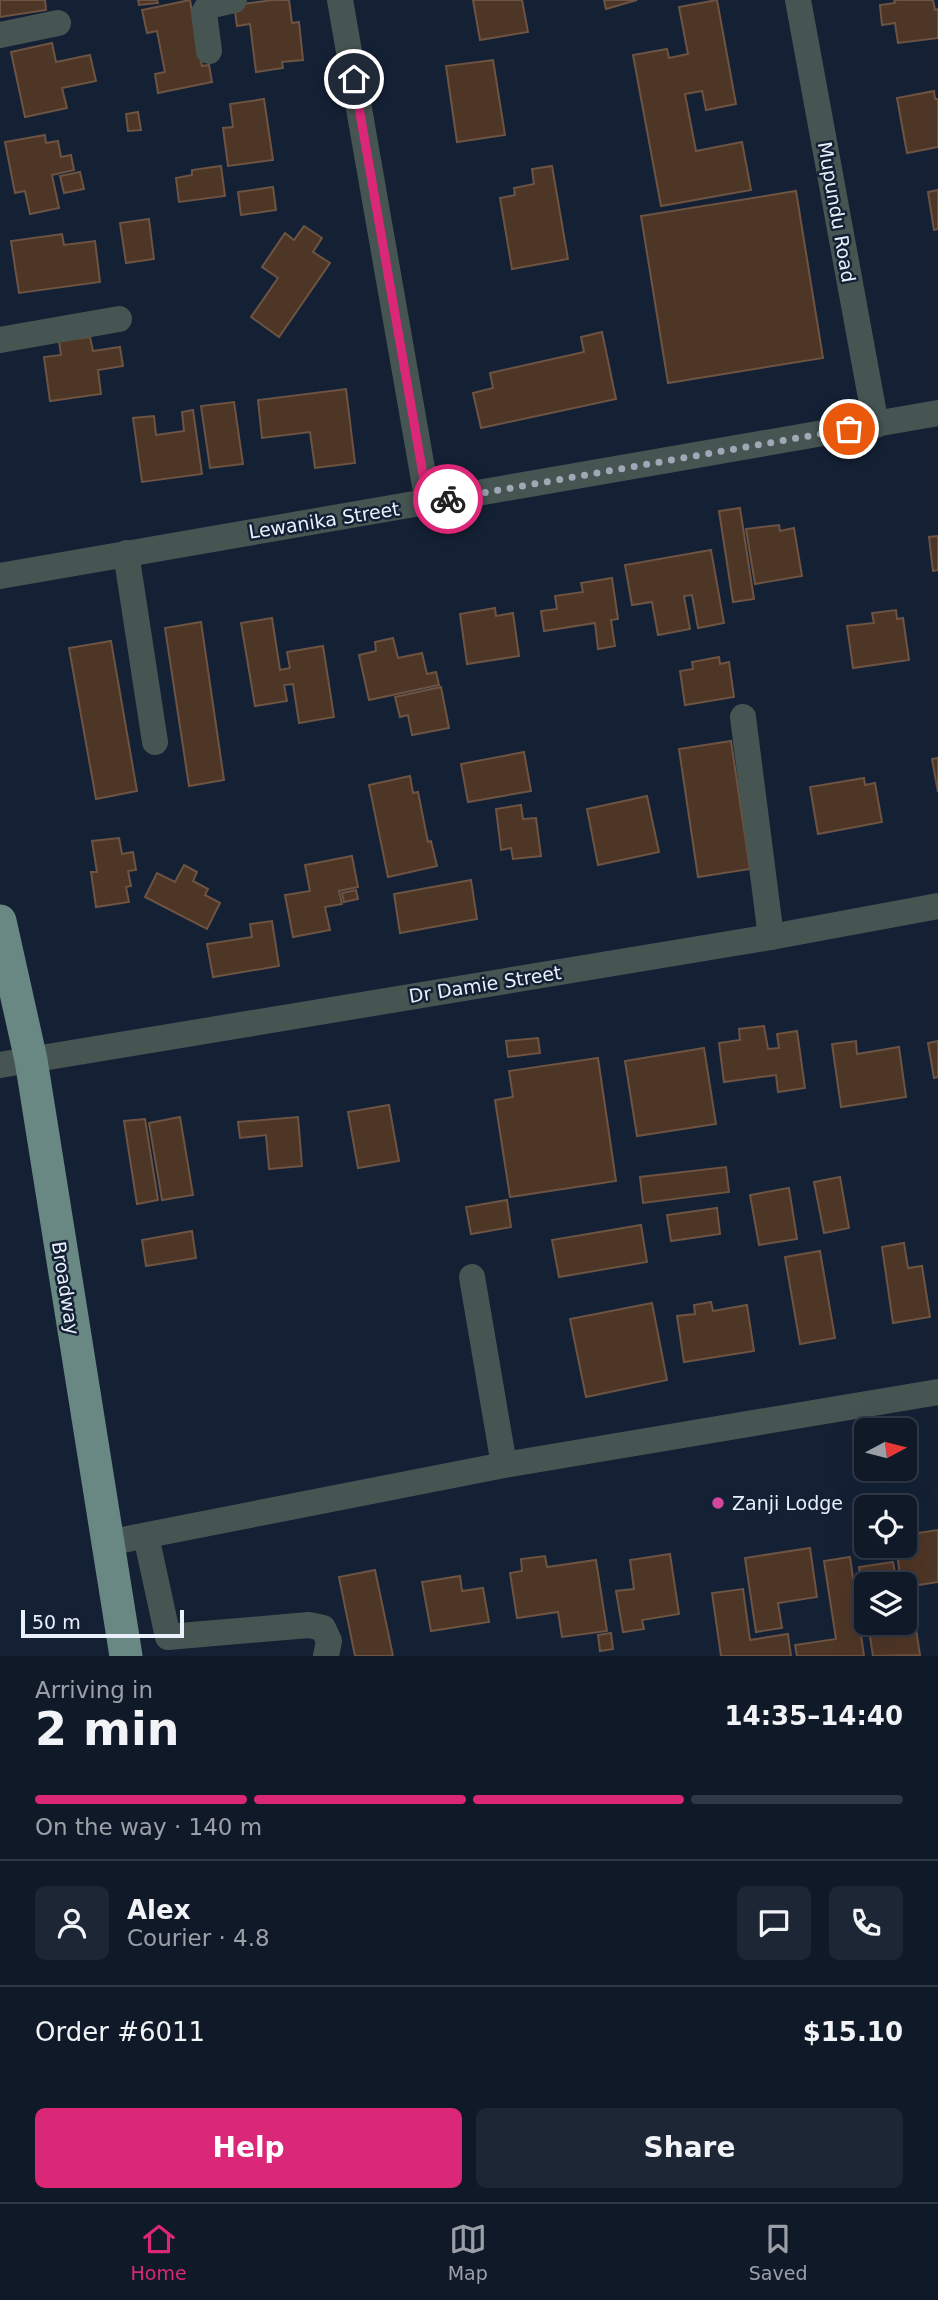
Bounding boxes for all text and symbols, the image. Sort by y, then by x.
pin [324,49,384,109]
icon: home [335,60,373,98]
street label: Mupundu Road [814,140,860,284]
pin [819,399,879,459]
icon: bag [830,410,868,448]
courier [413,464,483,534]
icon: bike [429,480,467,518]
street label: Lewanika Street [247,497,401,543]
street label: Dr Damie Street [407,961,563,1007]
street label: Broadway [48,1240,84,1336]
north arrow [854,1418,917,1480]
map controls [854,1418,917,1635]
place label: Zanji Lodge [732,1492,843,1514]
marker: Zanji Lodge [710,1495,726,1511]
button: locate [854,1495,917,1558]
button: layers [854,1572,917,1635]
scale bar [21,1607,184,1639]
text: 50 m [32,1611,81,1633]
text: Arriving in [35,1677,153,1703]
text: 14:35–14:40 [724,1701,903,1731]
text: 2 min [35,1702,179,1756]
text: On the way · 140 m [35,1814,262,1840]
button: person [35,1886,109,1960]
button: chat [737,1886,811,1960]
button: phone [829,1886,903,1960]
text: Alex [127,1895,190,1925]
text: Courier · 4.8 [127,1925,270,1951]
text: Order #6011 [35,2017,205,2047]
text: $15.10 [803,2017,903,2047]
button: Help [35,2108,462,2188]
button: Share [476,2108,903,2188]
tab: Home [131,2220,187,2284]
tab: Map [448,2220,488,2284]
tab: Saved [749,2220,807,2284]

